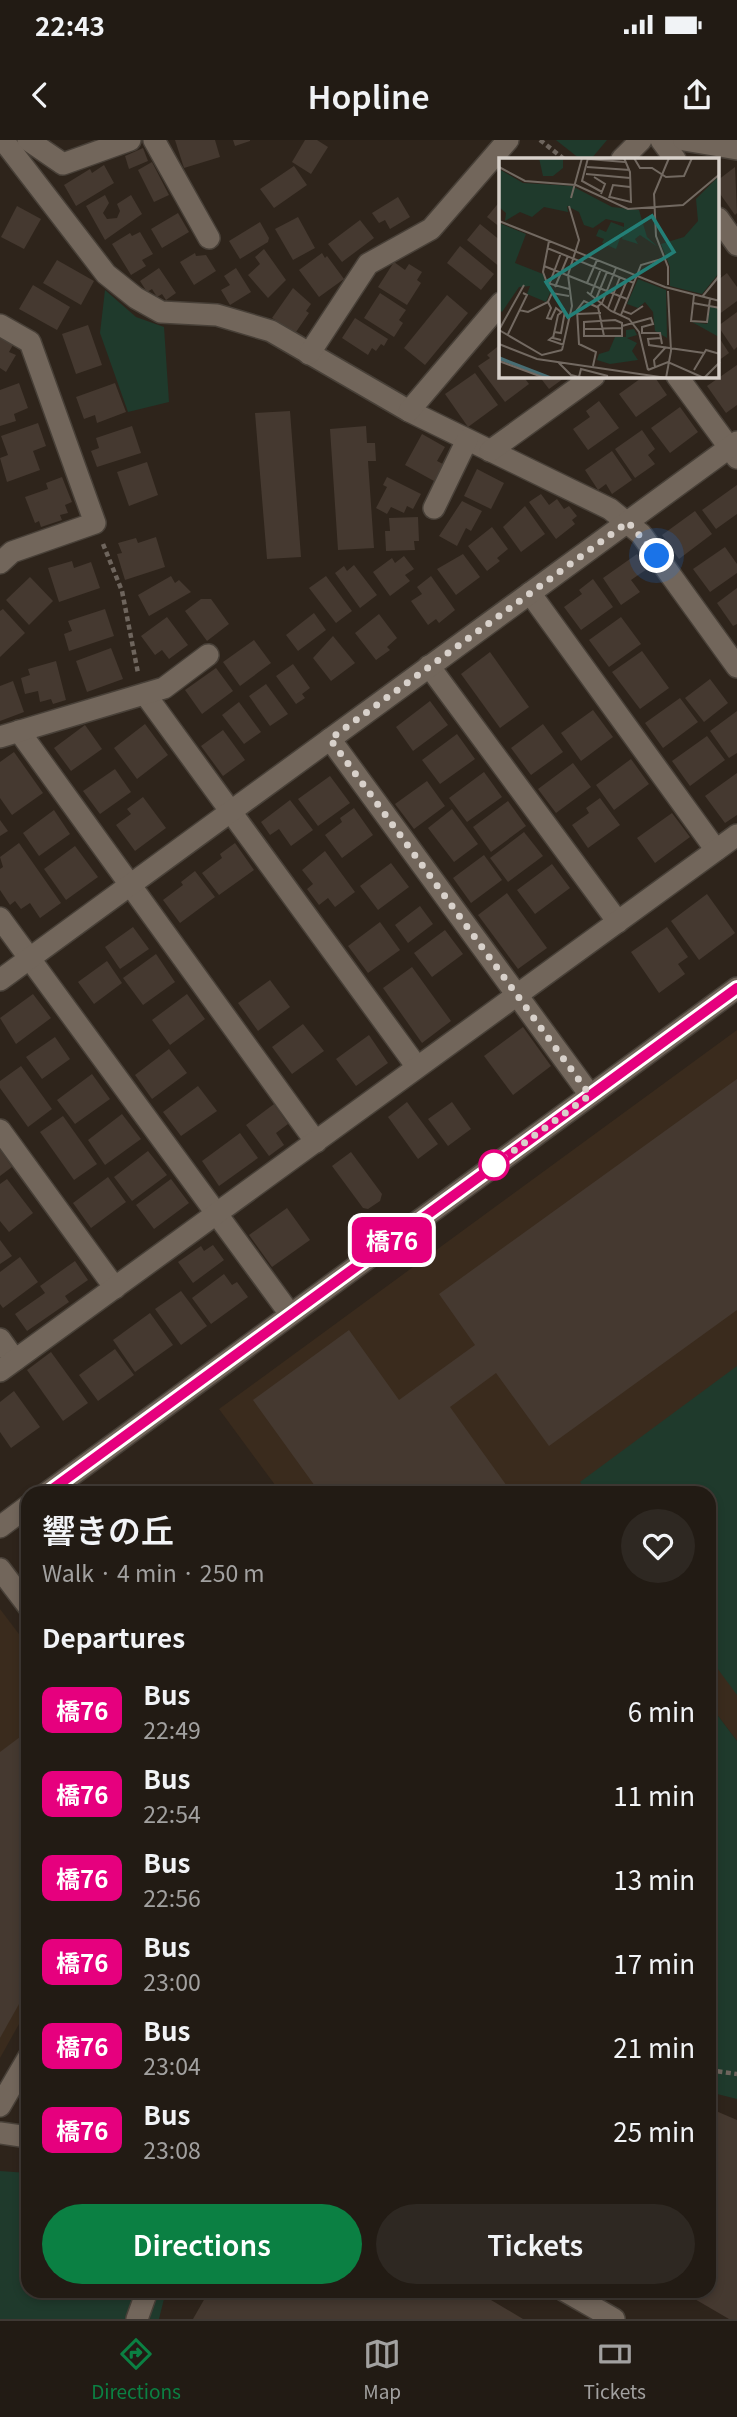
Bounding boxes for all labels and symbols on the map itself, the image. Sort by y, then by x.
inset map [499,158,720,378]
your location [639,538,674,573]
unlabelled marker [479,1150,509,1180]
line badge: 橋76 [352,1217,432,1263]

